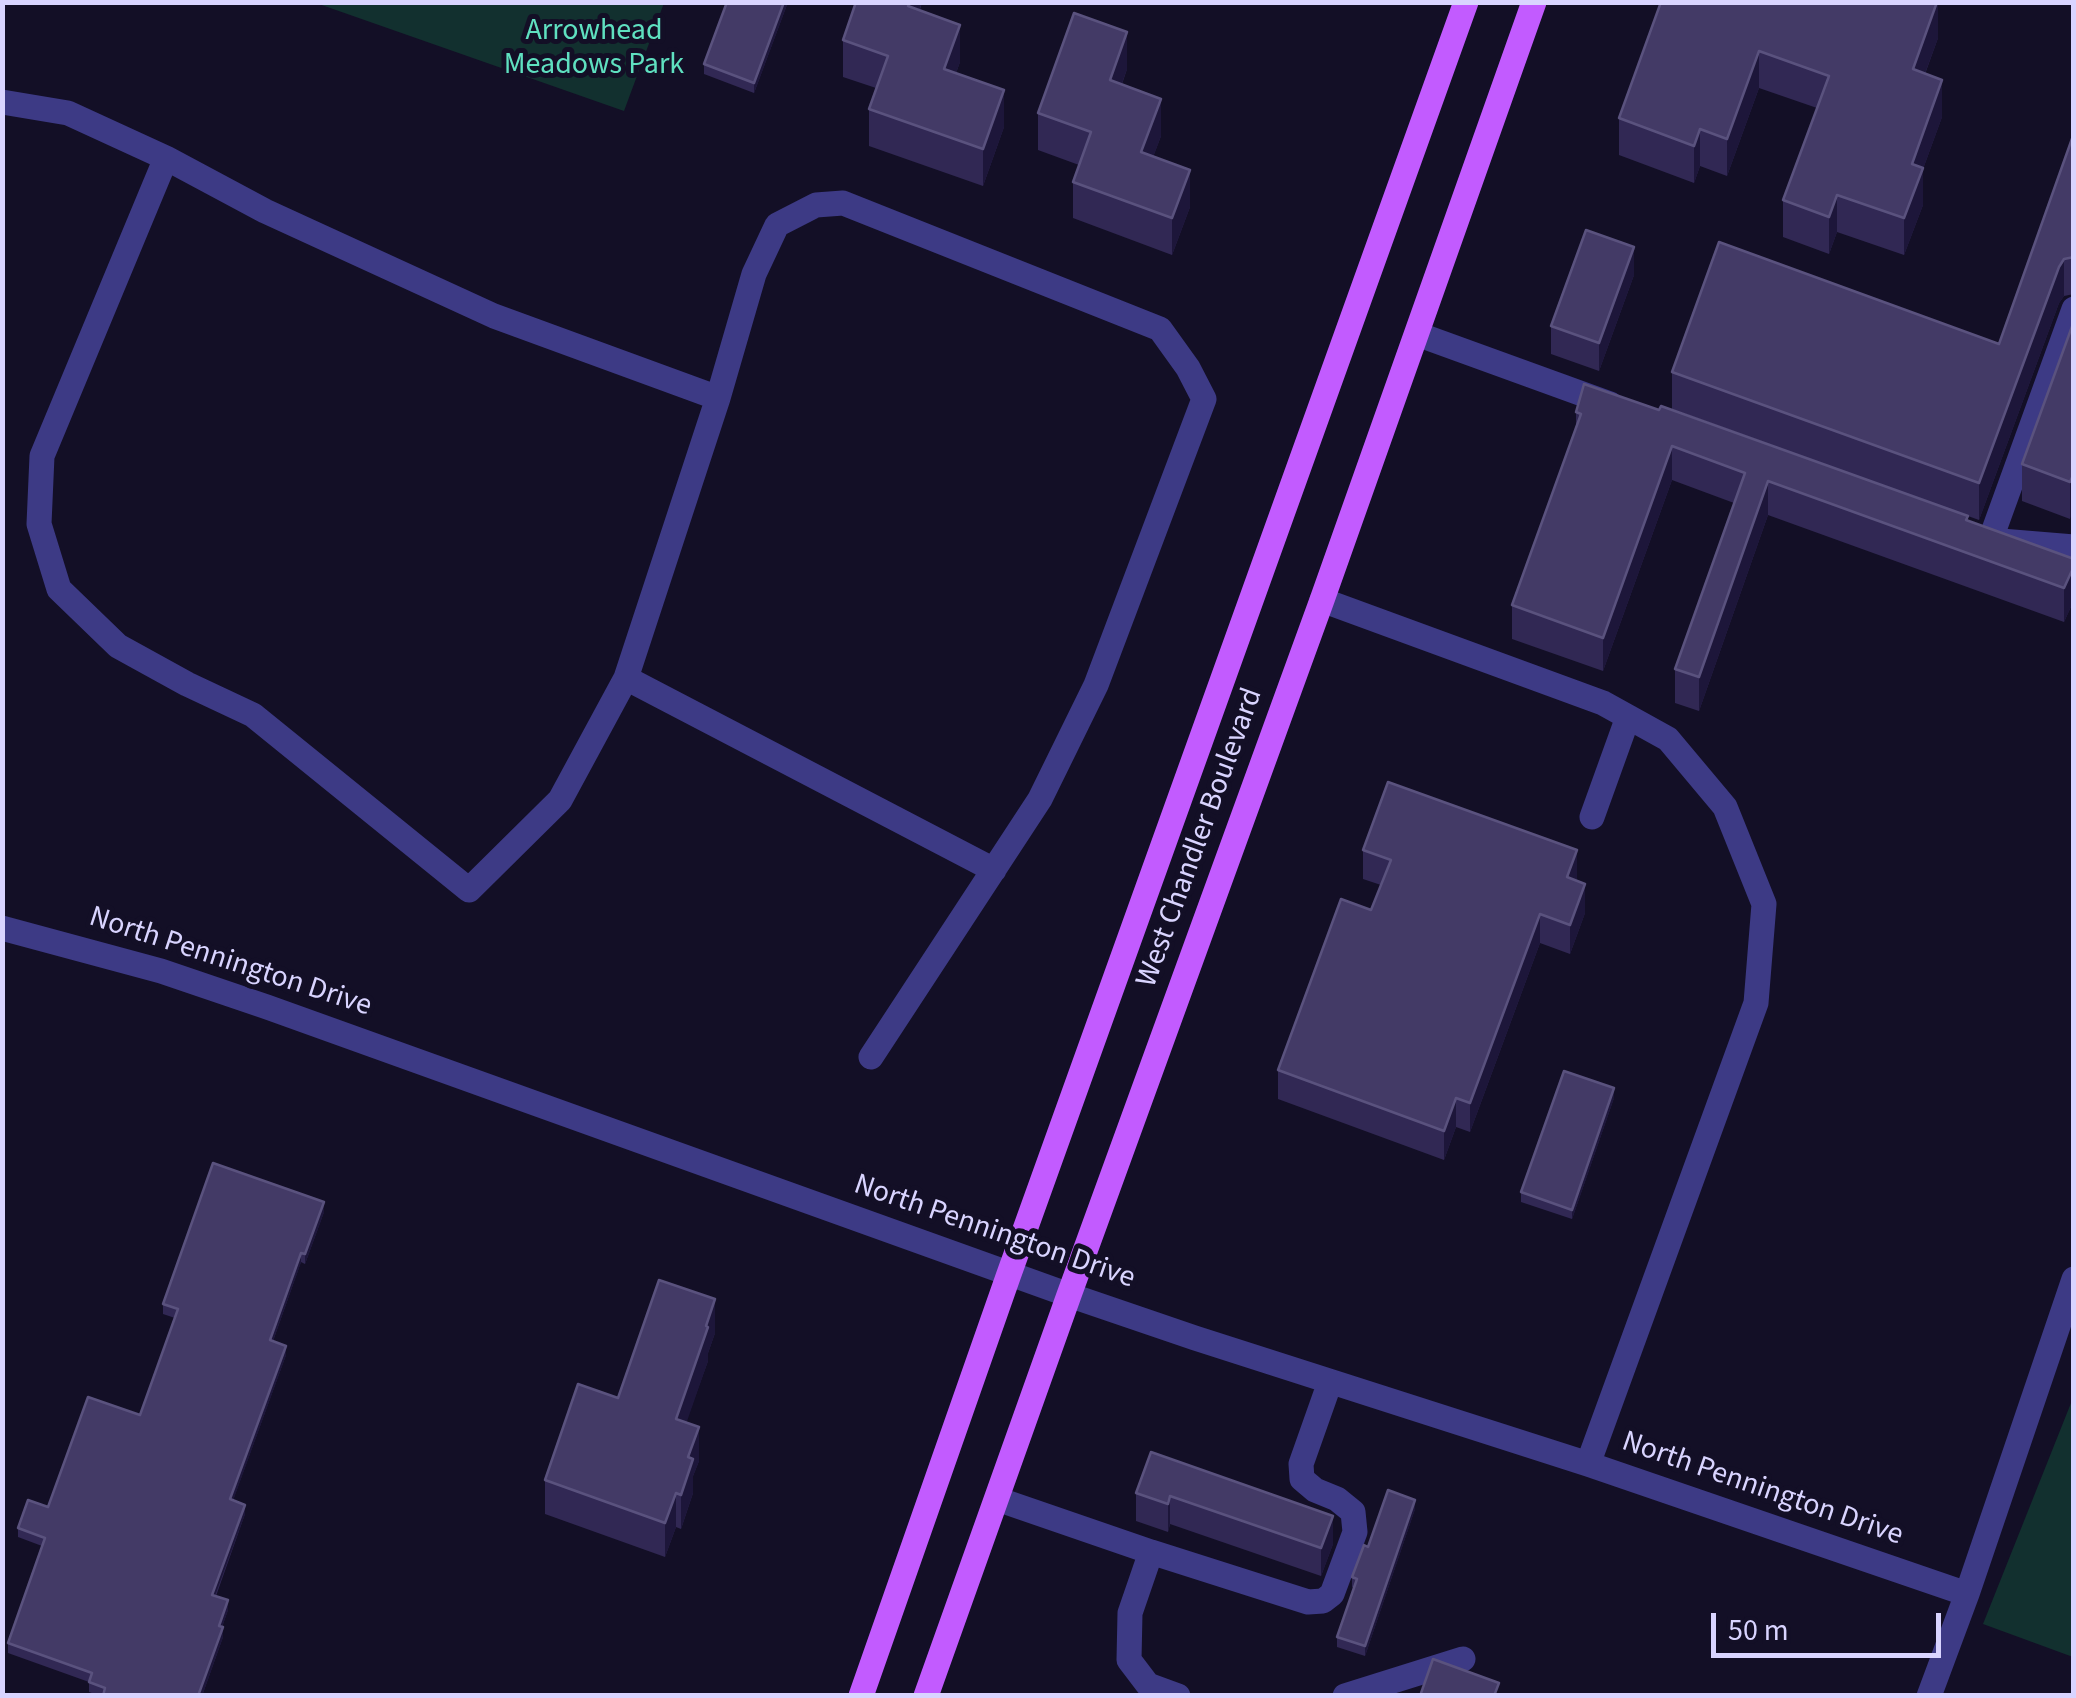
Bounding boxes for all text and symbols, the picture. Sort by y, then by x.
park label: Arrowhead Meadows Park [504,14,684,84]
street label: West Chandler Boulevard [1130,684,1272,992]
street label: North Pennington Drive [84,900,376,1026]
street label: North Pennington Drive [849,1168,1139,1298]
street label: North Pennington Drive [1617,1425,1907,1555]
scale bar [1716,1593,1946,1655]
text: 50 m [1728,1609,1789,1652]

